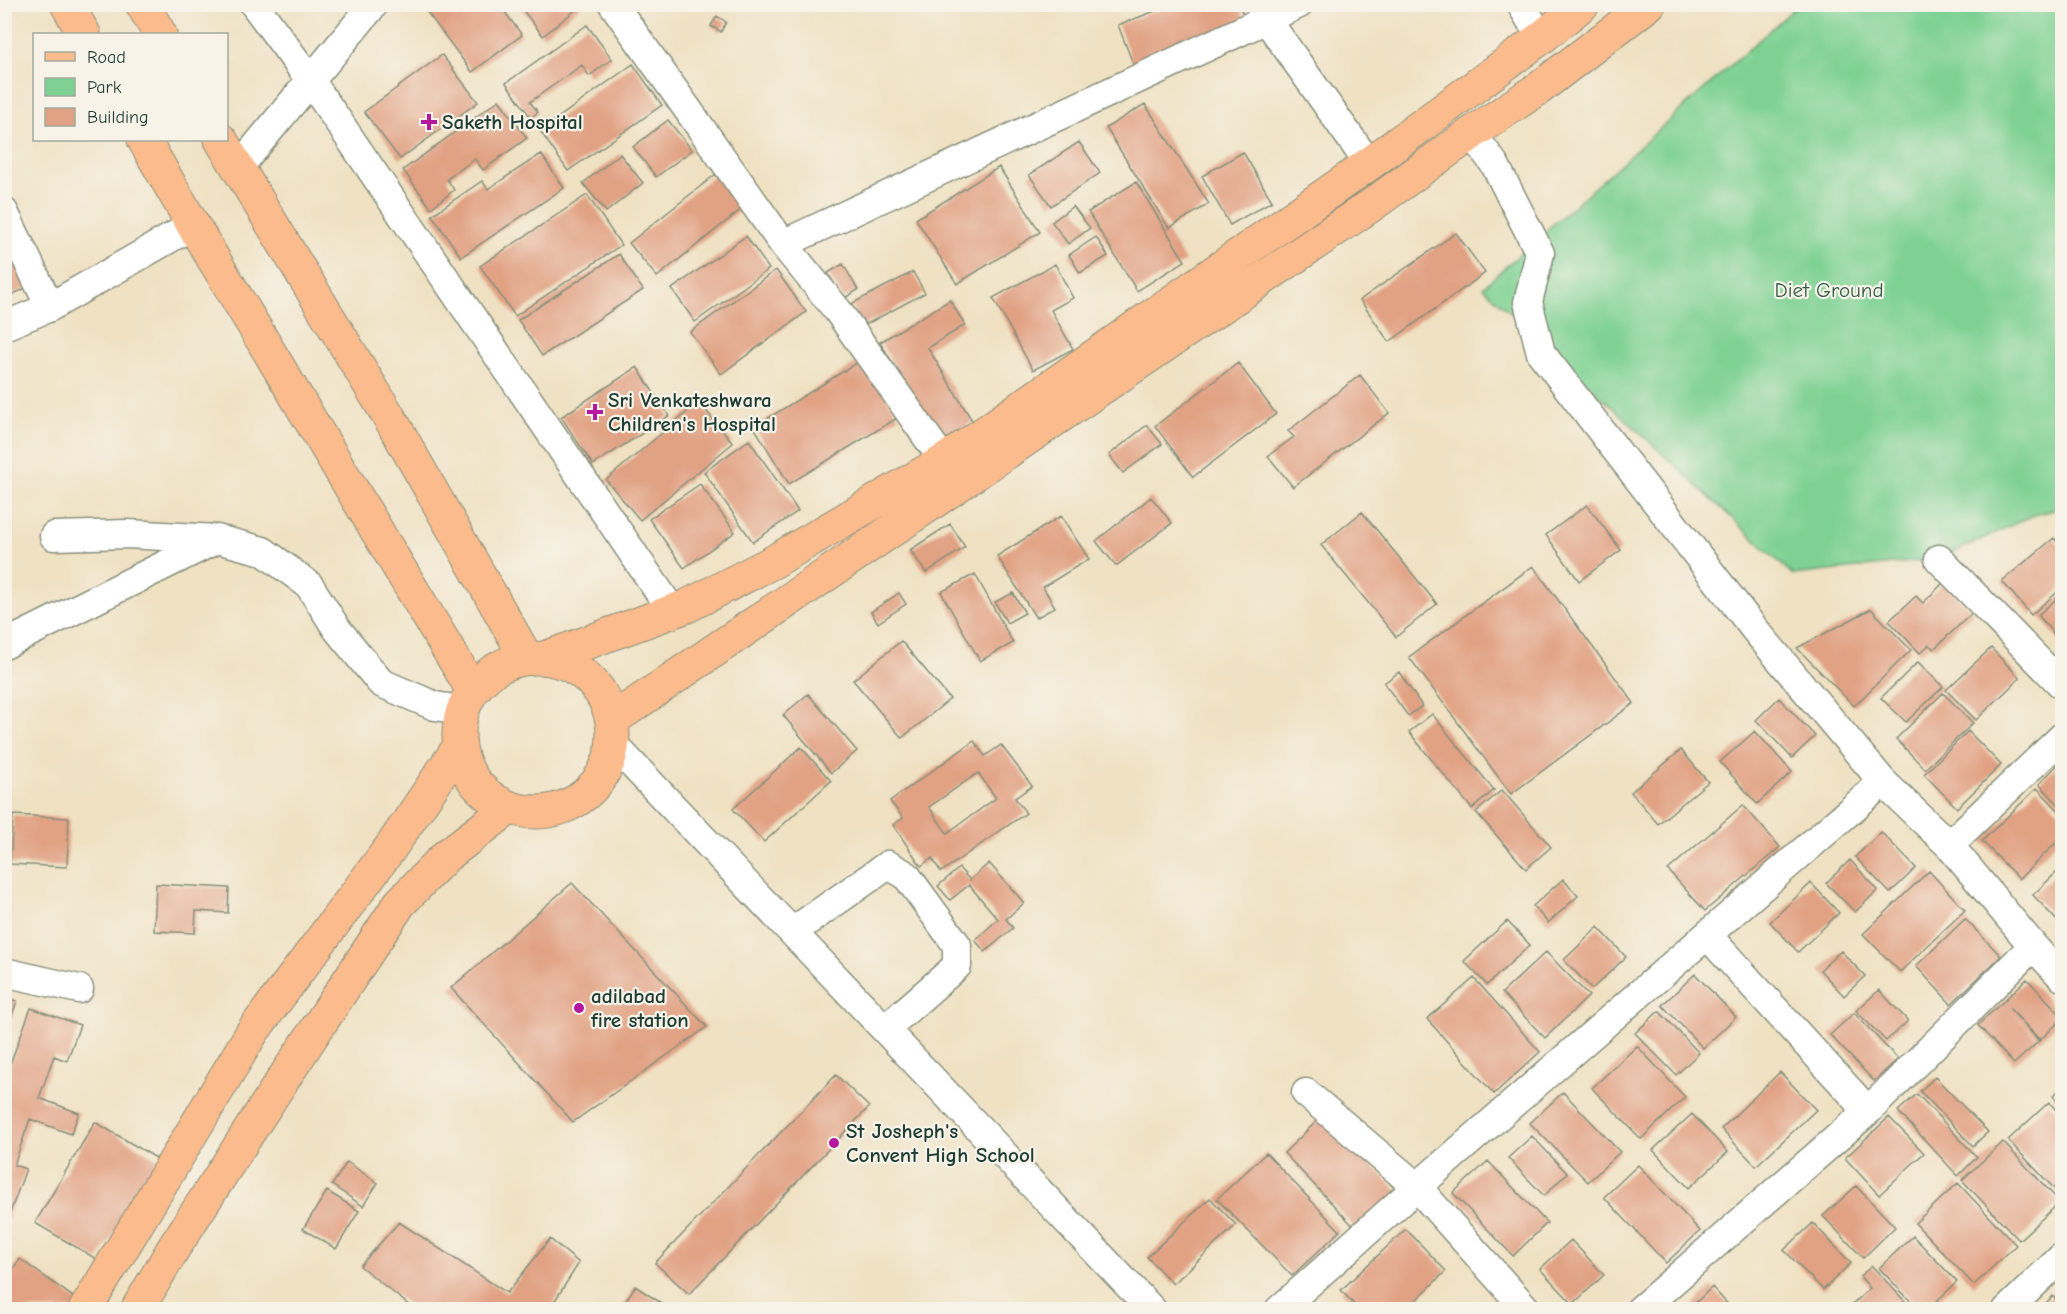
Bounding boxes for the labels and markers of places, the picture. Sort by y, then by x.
place label: Saketh Hospital [442,110,583,134]
marker: Saketh Hospital [420,113,438,131]
place label: Sri Venkateshwara Children's Hospital [608,388,776,436]
marker: Sri Venkateshwara Children's Hospital [586,403,604,421]
place label: adilabad fire station [590,984,689,1032]
marker: adilabad fire station [572,1001,586,1015]
place label: St Josheph's Convent High School [846,1119,1035,1167]
marker: St Josheph's Convent High School [827,1136,841,1150]

